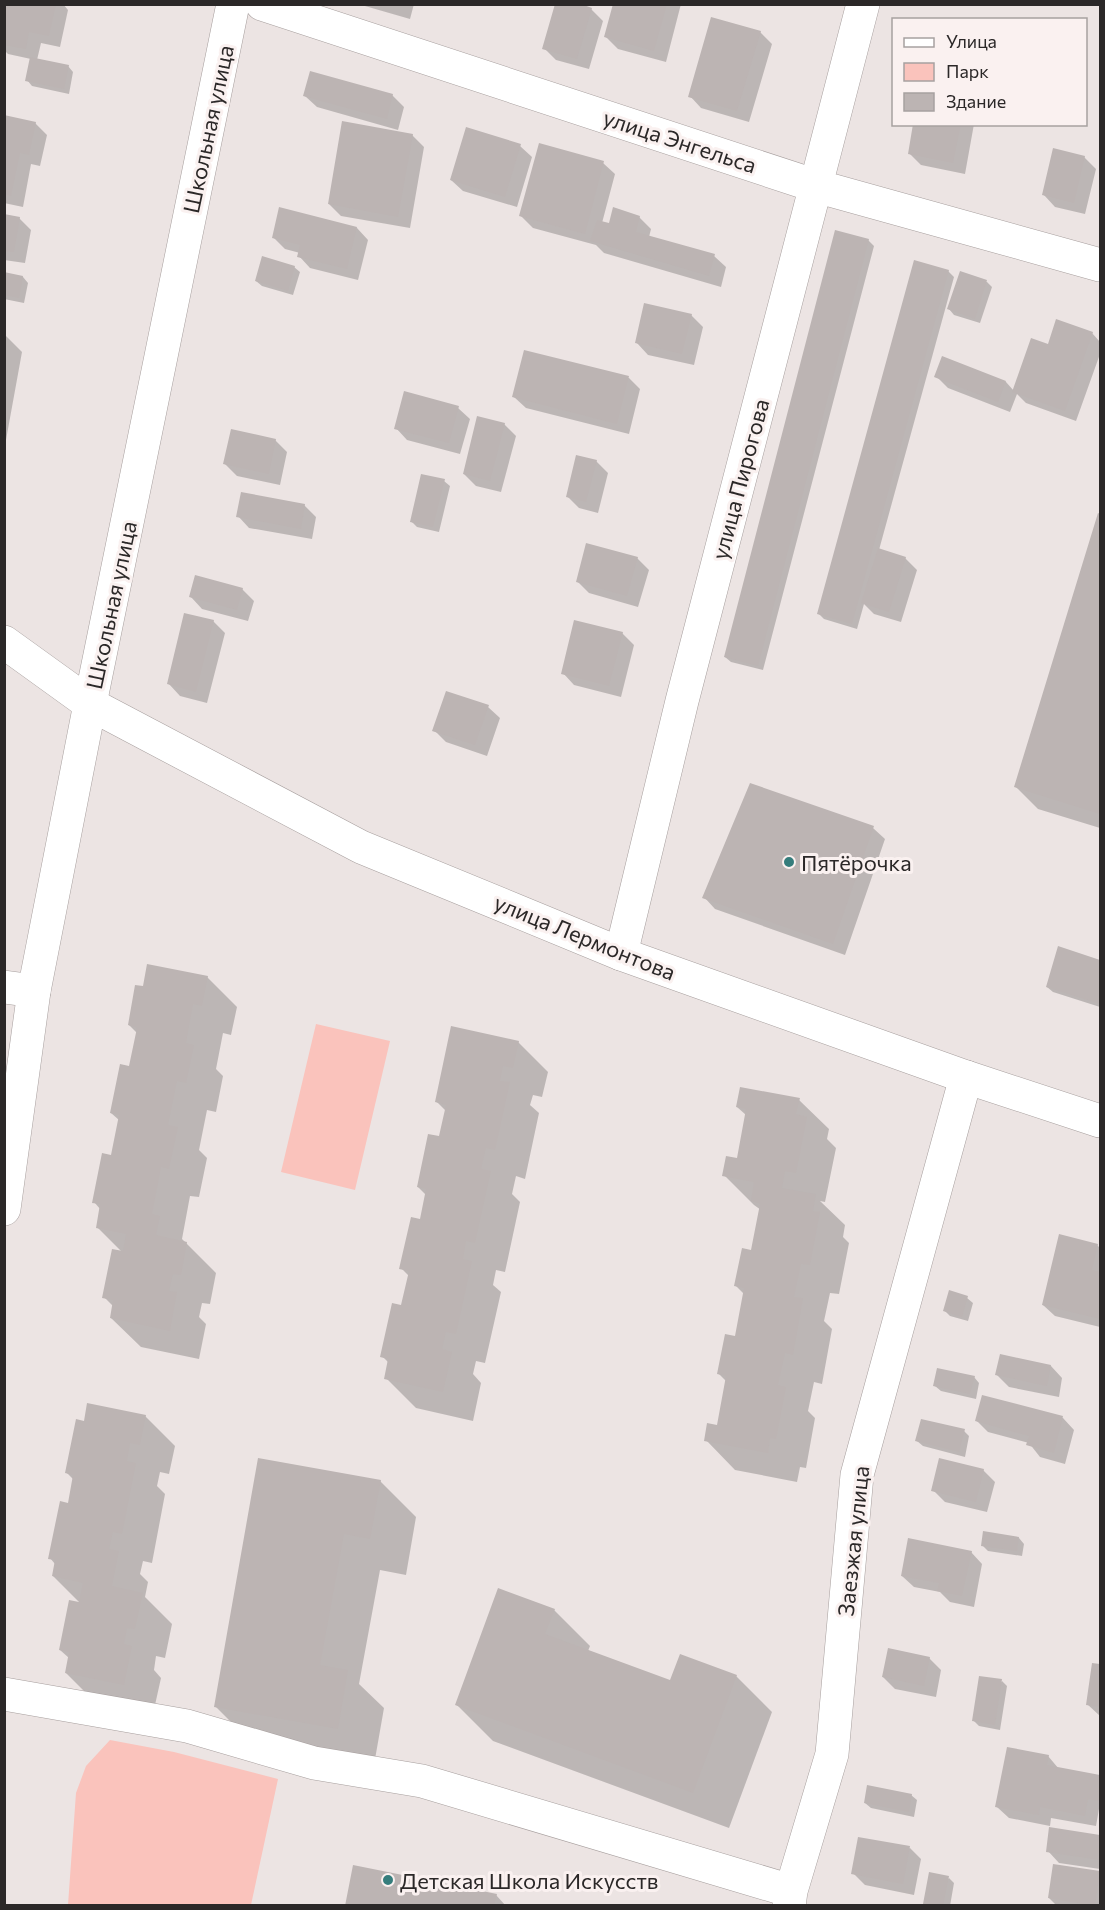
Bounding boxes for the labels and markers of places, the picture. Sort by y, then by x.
place label: Пятёрочка [801,849,912,876]
marker: Пятёрочка [782,855,796,869]
place label: Детская Школа Искусств [400,1867,658,1894]
marker: Детская Школа Искусств [381,1873,395,1887]

